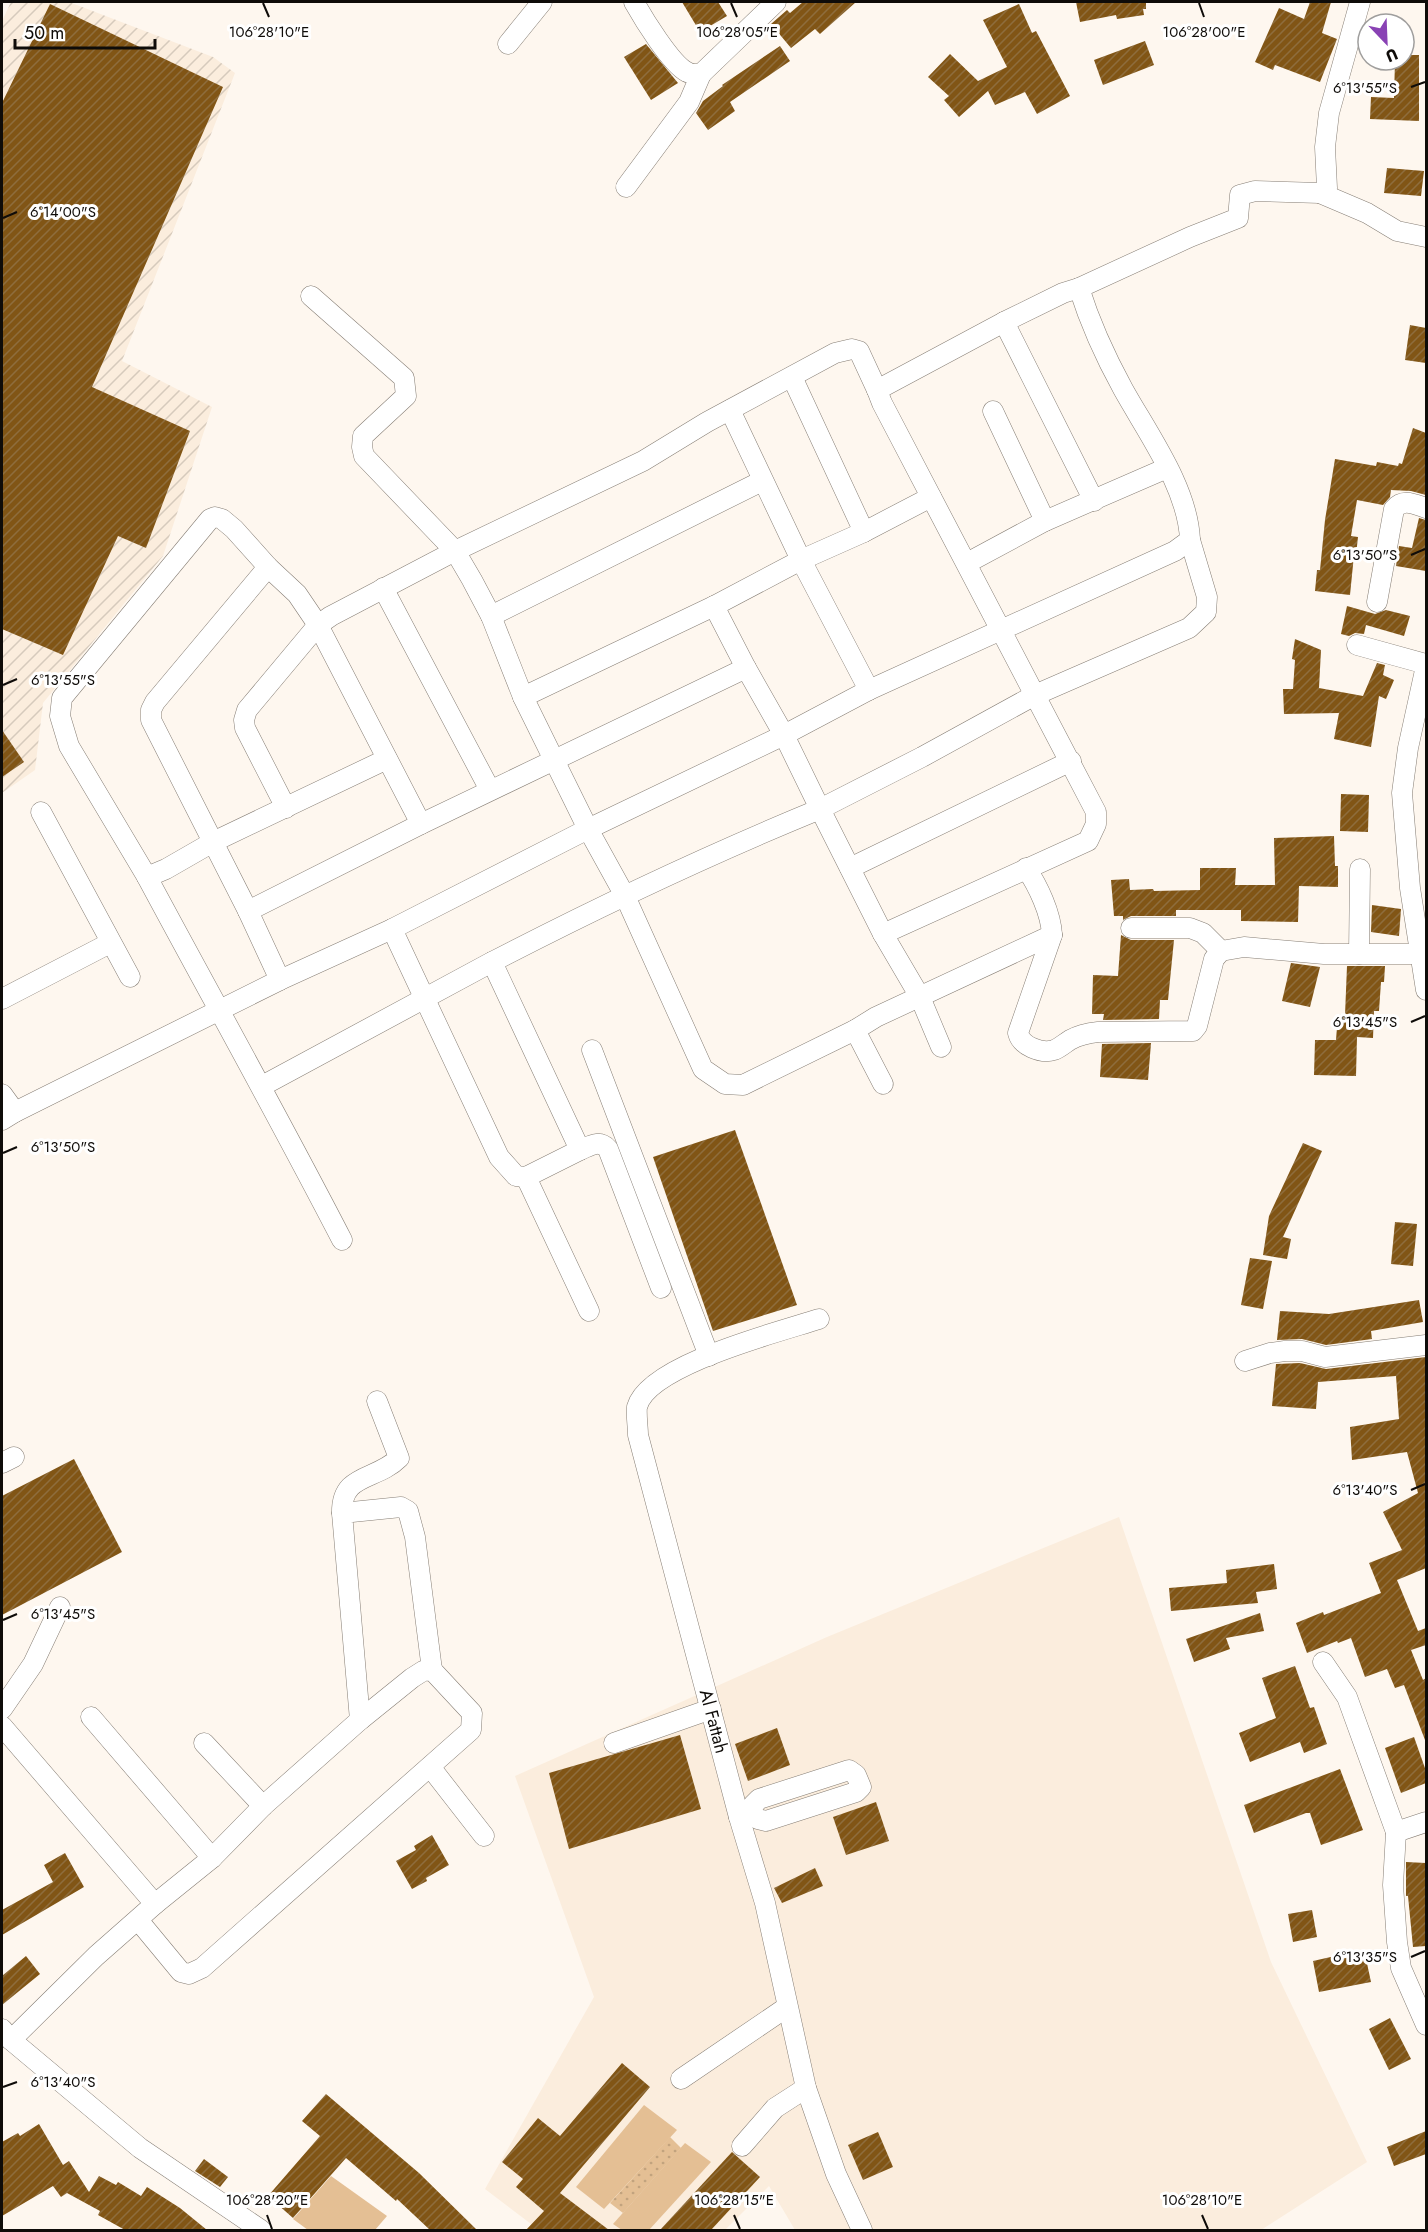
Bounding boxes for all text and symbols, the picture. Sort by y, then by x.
scale bar [15,12,154,50]
north arrow [1356,12,1416,72]
text: 50 m [24,20,64,46]
text: 106°28'10"E [229,21,309,43]
text: 106°28'05"E [696,21,778,43]
text: 106°28'00"E [1163,21,1245,43]
text: U [1382,43,1401,68]
text: 6°13'55"S [1333,77,1397,99]
text: 6°14'00"S [30,201,96,223]
text: 6°13'50"S [1333,544,1397,566]
text: 6°13'55"S [31,669,95,691]
text: 6°13'45"S [1333,1011,1397,1033]
text: 6°13'50"S [31,1136,95,1158]
text: 6°13'40"S [1333,1479,1397,1501]
text: 6°13'45"S [31,1603,95,1625]
street label: Al Fattah [693,1686,735,1756]
text: 6°13'35"S [1333,1946,1397,1968]
text: 6°13'40"S [31,2071,95,2093]
text: 106°28'20"E [226,2189,308,2211]
text: 106°28'15"E [694,2189,774,2211]
text: 106°28'10"E [1162,2189,1242,2211]

